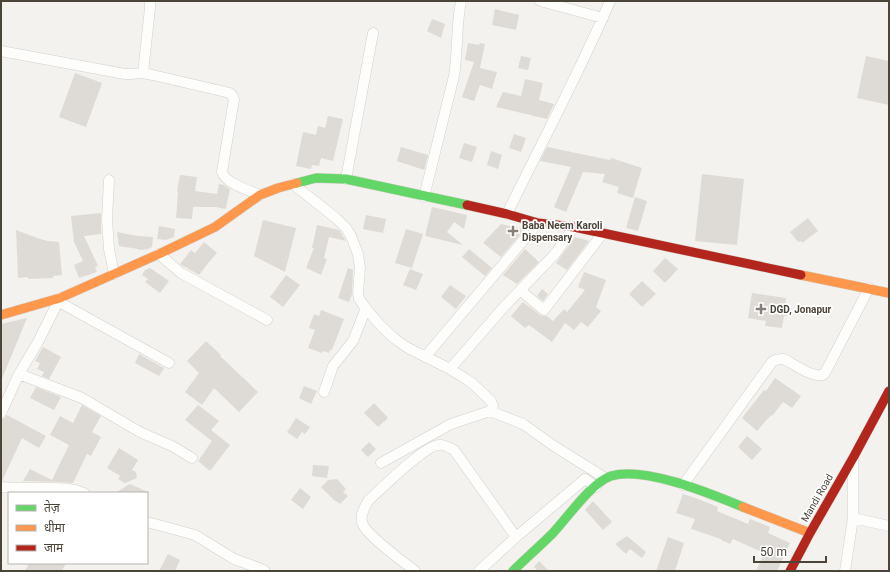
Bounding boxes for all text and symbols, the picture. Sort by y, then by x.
place label: Baba Neem Karoli Dispensary [522,220,603,243]
marker: Baba Neem Karoli Dispensary [507,225,519,237]
marker: DGD, Jonapur [755,303,767,315]
place label: DGD, Jonapur [770,304,832,316]
street label: Mandi Road [799,472,835,524]
legend [8,492,148,564]
text: तेज़ [44,500,61,515]
text: धीमा [44,520,66,535]
scale bar [754,538,826,564]
text: जाम [44,541,64,555]
text: 50 m [760,545,787,559]

